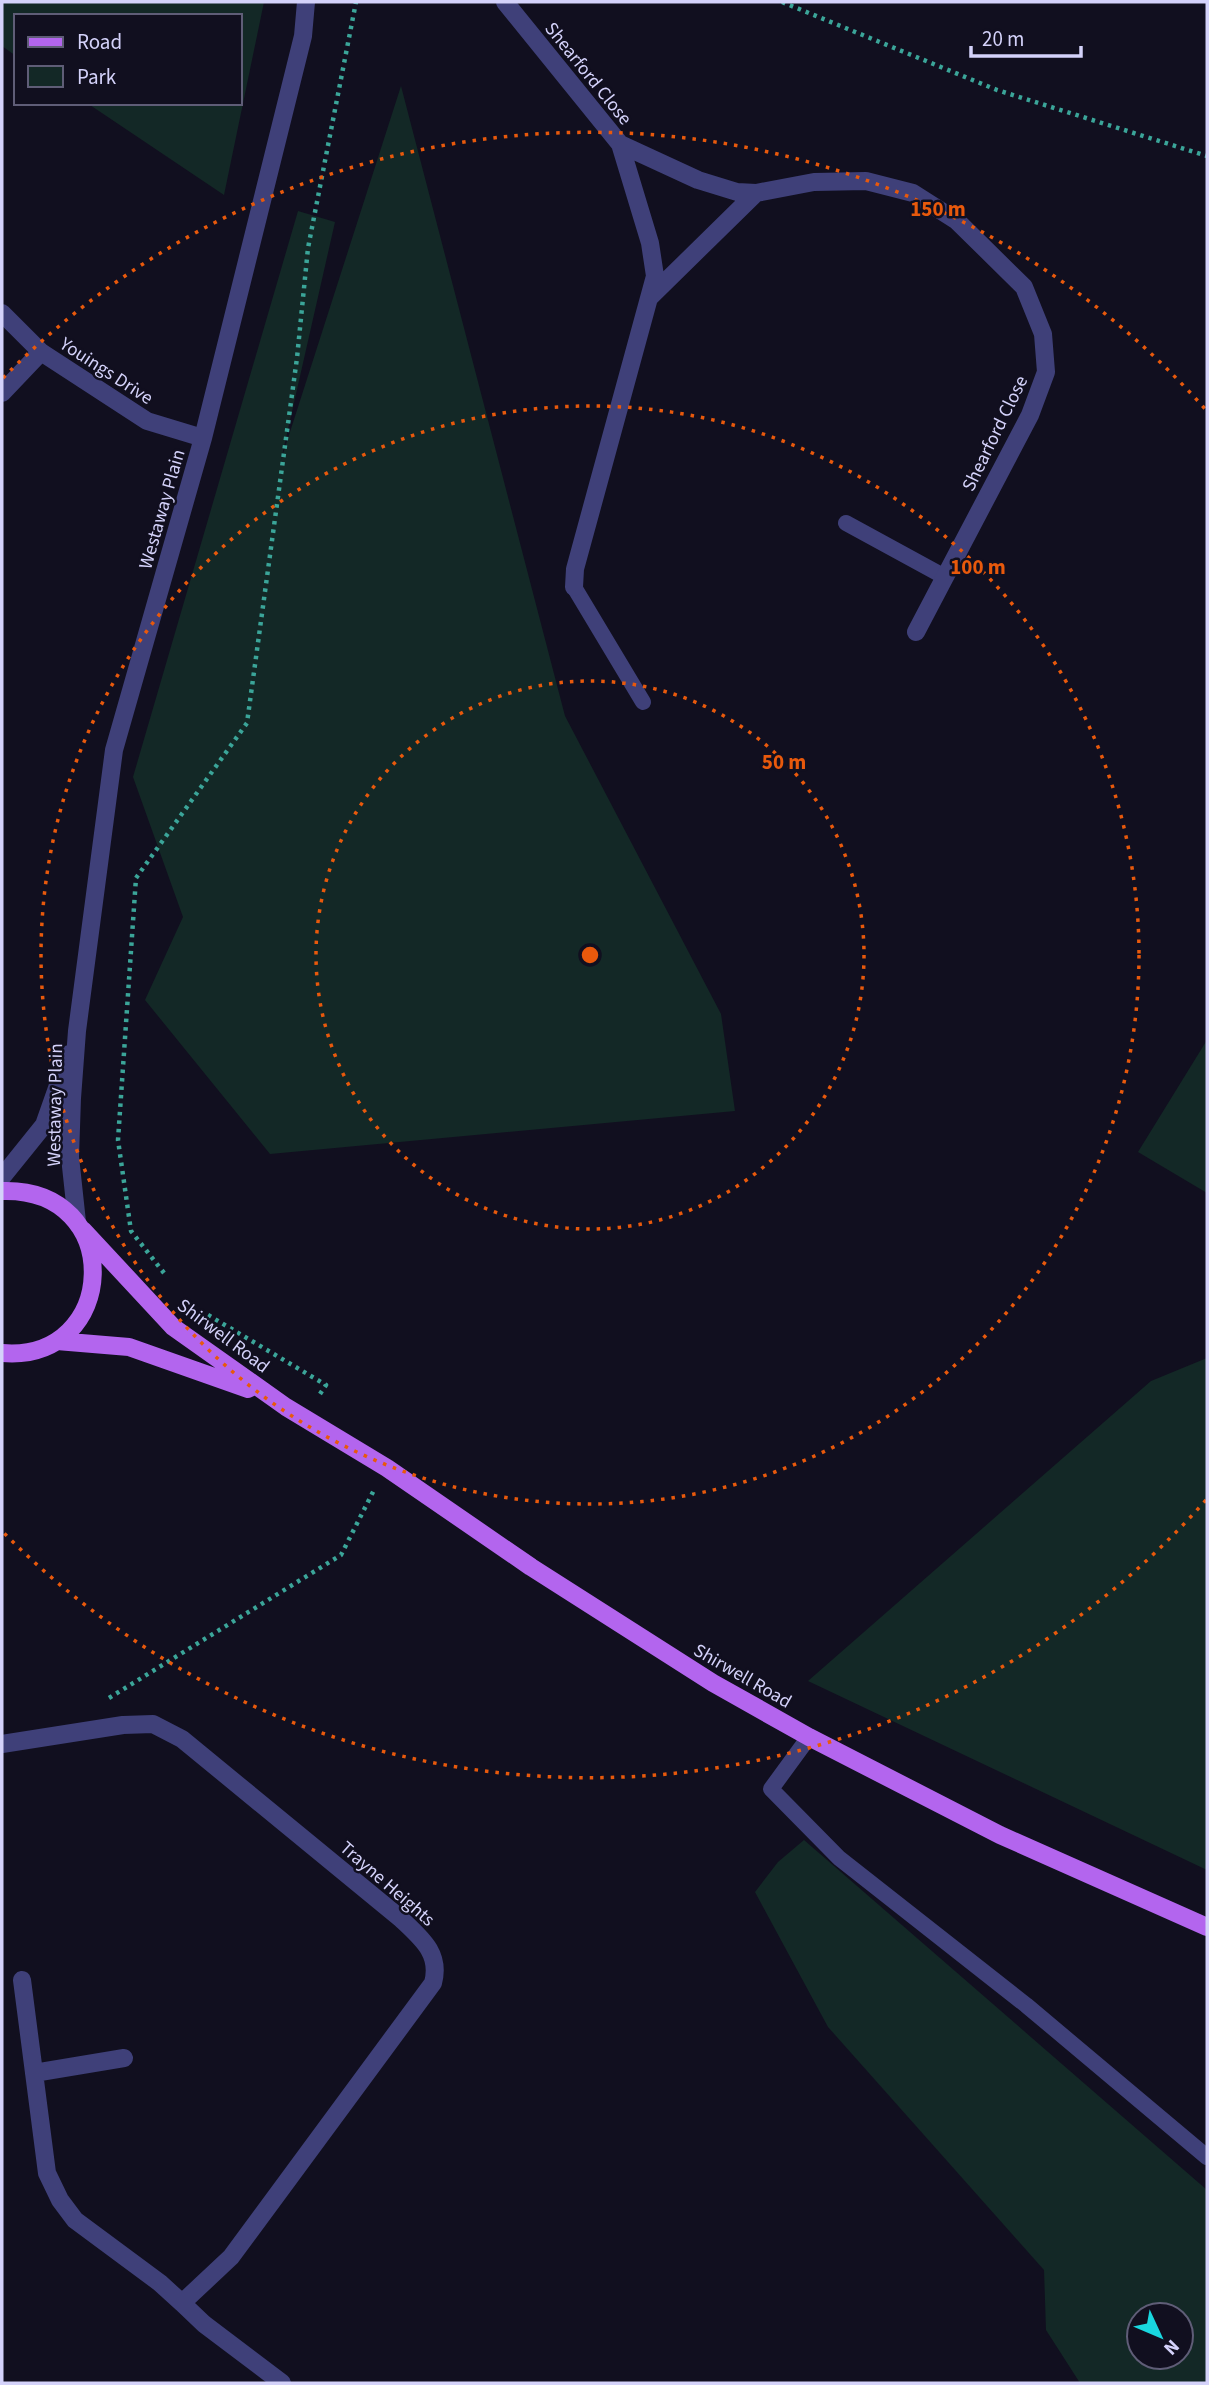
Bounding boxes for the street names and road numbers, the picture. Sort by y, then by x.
street label: Shearford Close [538,17,638,131]
street label: Youings Drive [53,330,158,412]
street label: Shearford Close [956,371,1035,496]
street label: Westaway Plain [132,446,192,572]
street label: Westaway Plain [41,1043,70,1167]
street label: Shirwell Road [171,1292,275,1380]
street label: Shirwell Road [688,1637,796,1715]
street label: Trayne Heights [334,1835,440,1933]

